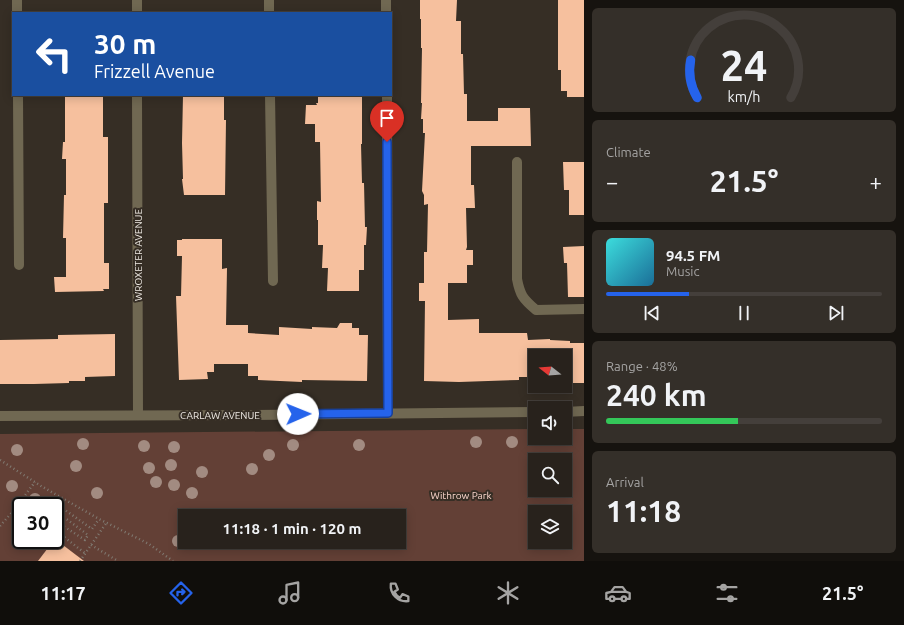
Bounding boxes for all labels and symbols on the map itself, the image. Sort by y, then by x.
pin [370,101,404,142]
street label: WROXETER AVENUE [133,209,144,301]
north arrow [528,349,572,393]
position arrow [277,393,319,435]
street label: CARLAW AVENUE [180,410,260,421]
park label: Withrow Park [430,490,492,501]
speed limit sign: 30 [12,497,64,549]

